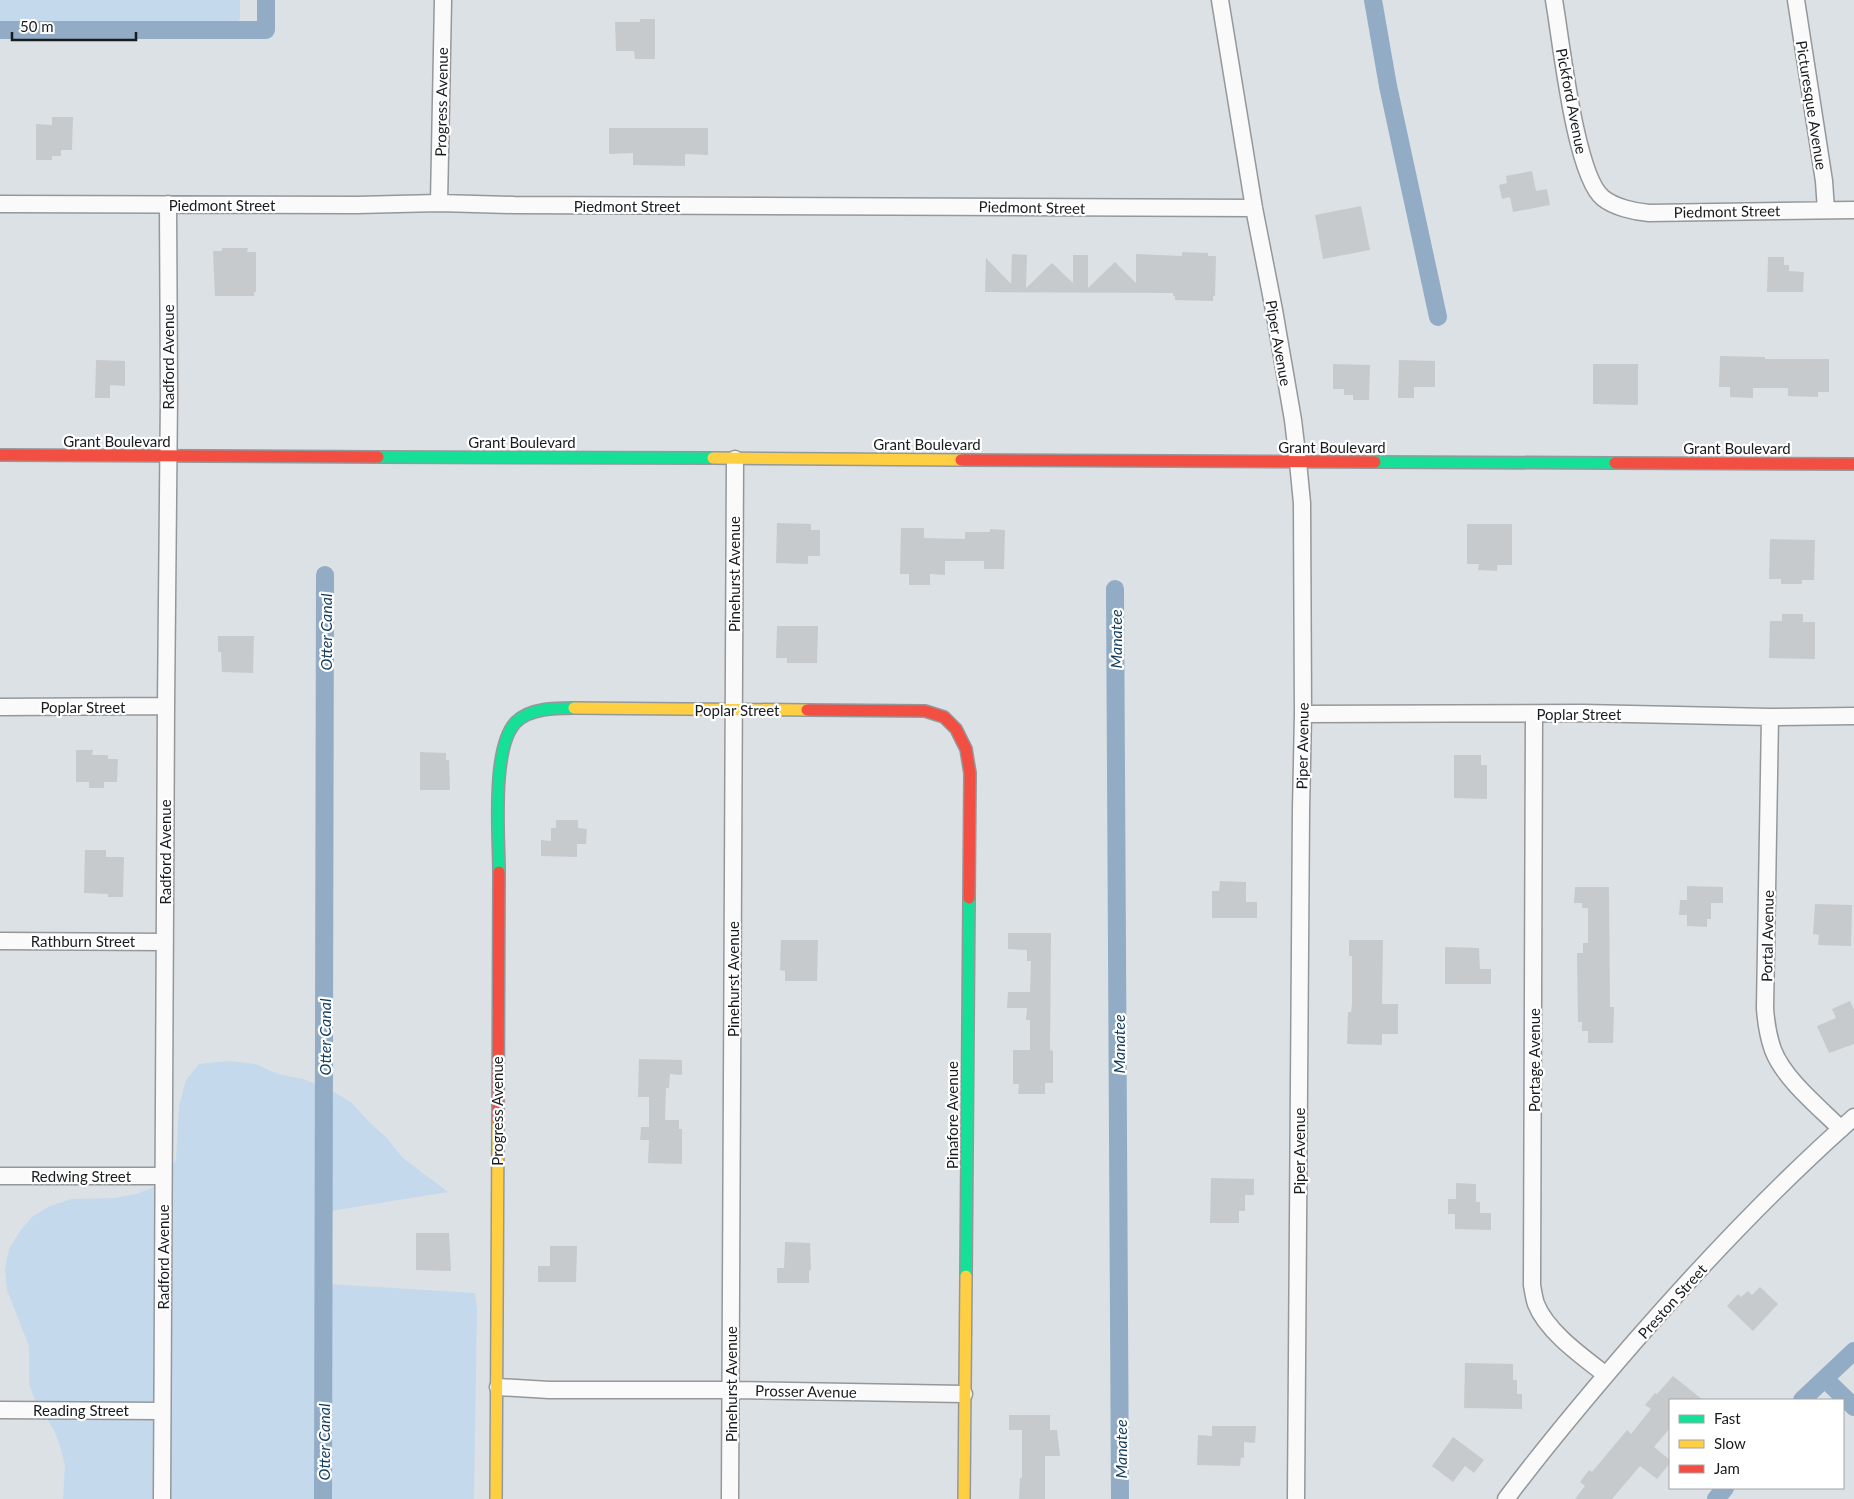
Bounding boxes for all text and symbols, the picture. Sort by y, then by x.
scale bar [12,10,136,42]
text: 50 m [20,17,54,35]
street label: Picturesque Avenue [1793,39,1831,171]
street label: Progress Avenue [431,47,451,157]
street label: Pickford Avenue [1553,47,1591,156]
street label: Piedmont Street [169,196,276,214]
street label: Piedmont Street [574,197,681,215]
street label: Piedmont Street [978,197,1086,217]
street label: Piedmont Street [1673,201,1781,221]
street label: Piper Avenue [1263,299,1295,387]
street label: Radford Avenue [159,304,177,410]
street label: Grant Boulevard [63,432,171,450]
street label: Grant Boulevard [468,433,576,451]
street label: Grant Boulevard [873,435,981,453]
street label: Grant Boulevard [1278,438,1386,456]
street label: Grant Boulevard [1683,439,1791,457]
street label: Pinehurst Avenue [725,516,743,632]
water label: Otter Canal [316,593,335,671]
water label: Manatee [1106,609,1125,669]
street label: Poplar Street [41,698,126,716]
street label: Poplar Street [695,701,780,719]
street label: Piper Avenue [1292,702,1312,790]
street label: Poplar Street [1537,705,1622,723]
street label: Radford Avenue [156,799,174,905]
street label: Portal Avenue [1757,890,1777,982]
street label: Pinehurst Avenue [724,921,742,1037]
street label: Rathburn Street [31,932,136,950]
water label: Otter Canal [315,998,334,1076]
street label: Portage Avenue [1525,1008,1543,1112]
water label: Manatee [1109,1014,1128,1074]
street label: Progress Avenue [488,1056,506,1166]
street label: Pinafore Avenue [943,1061,961,1169]
street label: Piper Avenue [1290,1107,1308,1195]
street label: Redwing Street [31,1167,132,1185]
street label: Radford Avenue [154,1204,172,1310]
street label: Preston Street [1634,1260,1711,1342]
street label: Pinehurst Avenue [722,1326,740,1442]
street label: Prosser Avenue [755,1381,857,1401]
legend [1669,1399,1844,1489]
street label: Reading Street [33,1401,130,1419]
water label: Otter Canal [314,1403,333,1481]
text: Fast [1714,1409,1741,1427]
water label: Manatee [1111,1419,1130,1479]
text: Slow [1714,1434,1746,1452]
text: Jam [1714,1459,1740,1477]

